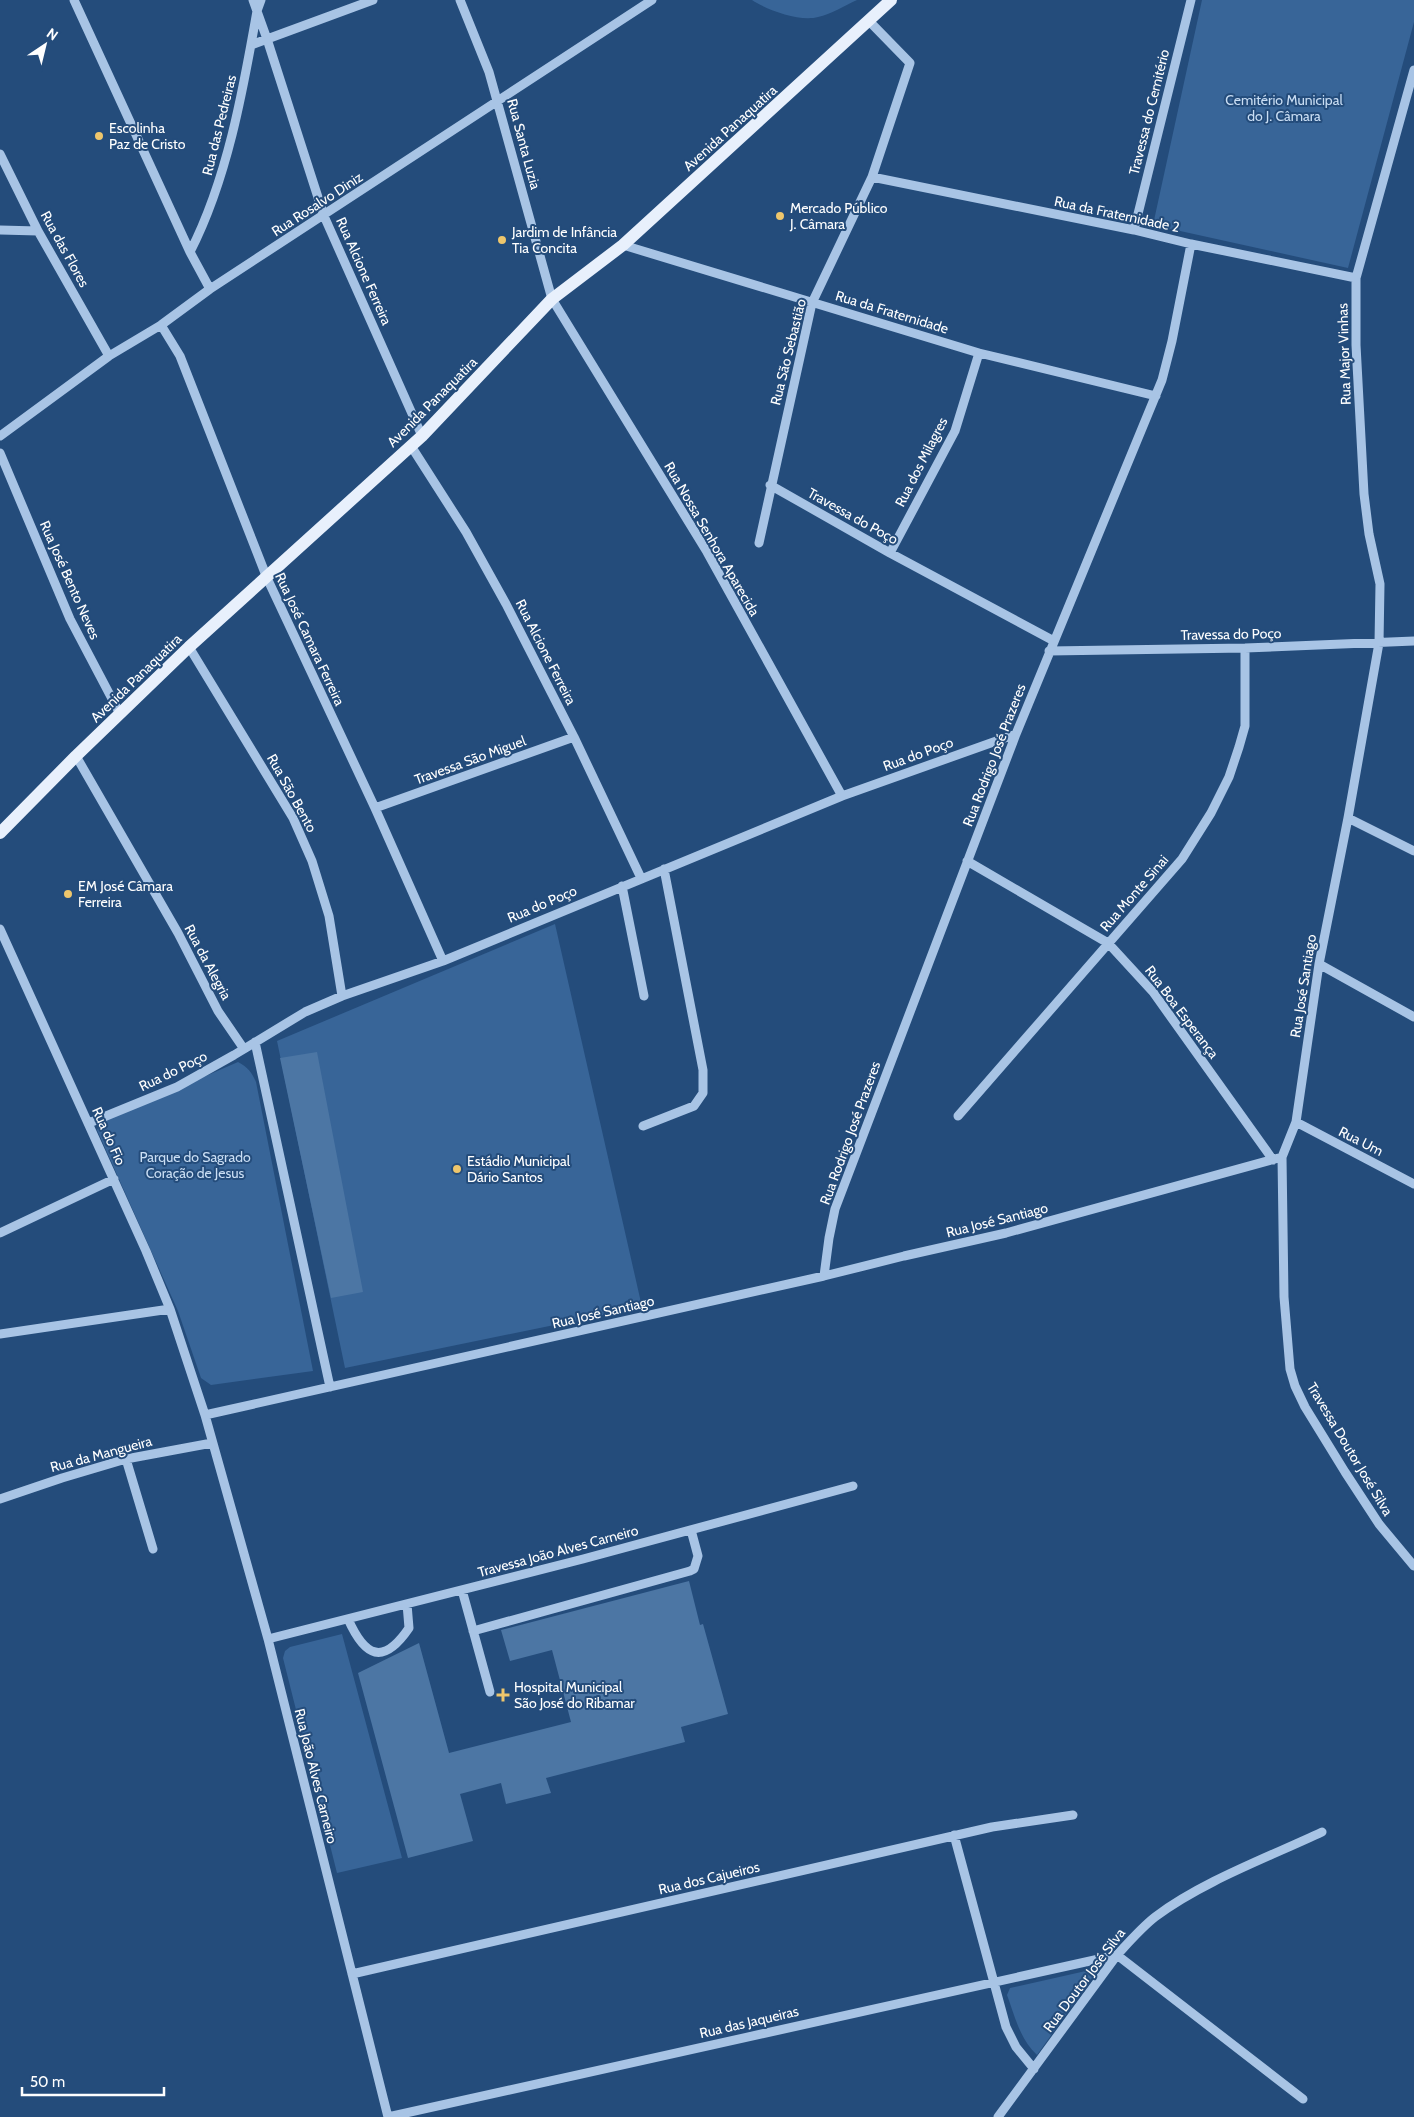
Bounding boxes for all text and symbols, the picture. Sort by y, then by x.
north arrow [20,20,70,70]
text: N [43,24,62,45]
street label: Travessa do Cemitério [1125,47,1173,177]
street label: Rua das Pedreiras [198,73,240,177]
street label: Avenida Panaquatira [679,81,781,175]
park label: Cemitério Municipal do J. Câmara [1225,91,1343,125]
street label: Rua Santa Luzia [503,97,545,192]
place label: Escolinha Paz de Cristo [109,119,186,153]
marker: Escolinha Paz de Cristo [93,130,105,142]
street label: Rua Rosalvo Diniz [268,168,366,240]
street label: Rua da Fraternidade 2 [1053,192,1181,236]
place label: Mercado Público J. Câmara [789,199,888,233]
street label: Rua das Flores [37,208,93,290]
marker: Mercado Público J. Câmara [774,210,786,222]
street label: Rua Alcione Ferreira [332,214,396,328]
place label: Jardim de Infância Tia Concita [511,223,617,257]
marker: Jardim de Infância Tia Concita [496,234,508,246]
street label: Rua da Fraternidade [833,286,951,338]
street label: Rua São Sebastião [766,297,810,407]
street label: Rua Major Vinhas [1333,303,1355,405]
street label: Avenida Panaquatira [383,353,481,451]
street label: Rua dos Milagres [891,414,951,510]
street label: Rua Nossa Senhora Aparecida [660,459,764,620]
street label: Travessa do Poço [805,484,902,548]
street label: Rua José Bento Neves [36,518,104,642]
street label: Rua José Camara Ferreira [271,570,349,709]
street label: Rua Alcione Ferreira [512,596,581,708]
street label: Travessa do Poço [1181,624,1282,644]
street label: Avenida Panaquatira [87,630,186,726]
street label: Rua Rodrigo José Prazeres [958,681,1030,829]
street label: Travessa São Miguel [412,731,529,788]
street label: Rua do Poço [880,733,956,775]
street label: Rua São Bento [263,751,321,836]
street label: Rua Monte Sinai [1096,851,1172,935]
place label: EM José Câmara Ferreira [78,877,173,911]
street label: Rua do Poço [505,881,580,927]
marker: EM José Câmara Ferreira [62,888,74,900]
street label: Rua da Alegria [181,921,236,1003]
street label: Rua José Santiago [1286,933,1320,1039]
street label: Rua Boa Esperança [1141,962,1223,1062]
street label: Rua do Poço [136,1047,210,1095]
street label: Rua Rodrigo José Prazeres [816,1059,884,1207]
street label: Rua do Fio [88,1104,130,1168]
street label: Rua Um [1336,1122,1386,1160]
park label: Parque do Sagrado Coração de Jesus [139,1148,251,1182]
place label: Estádio Municipal Dário Santos [467,1152,571,1186]
marker: Estádio Municipal Dário Santos [451,1163,463,1175]
street label: Rua José Santiago [944,1199,1050,1241]
street label: Rua José Santiago [550,1291,656,1333]
street label: Travessa Doutor José Silva [1303,1379,1397,1519]
street label: Rua da Mangueira [48,1432,154,1476]
street label: Travessa João Alves Carneiro [476,1521,640,1581]
place label: Hospital Municipal São José do Ribamar [514,1678,635,1712]
marker: Hospital Municipal São José do Ribamar [496,1688,510,1702]
street label: Rua João Alves Carneiro [291,1707,342,1846]
street label: Rua dos Cajueiros [657,1858,762,1898]
street label: Rua Doutor José Silva [1039,1924,1129,2036]
street label: Rua das Jaqueiras [698,2002,801,2042]
scale bar [22,2064,165,2096]
text: 50 m [30,2073,65,2091]

